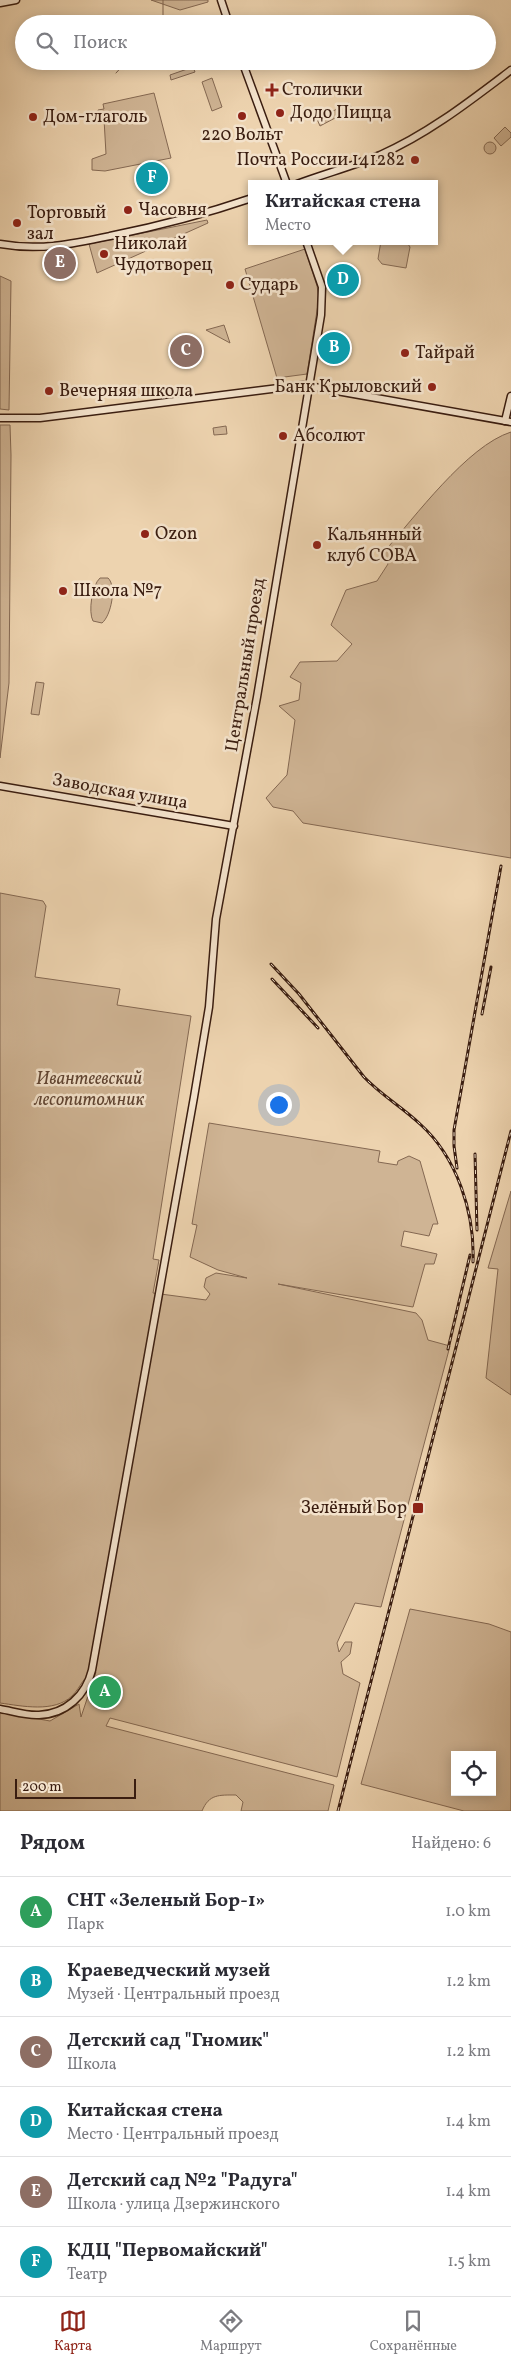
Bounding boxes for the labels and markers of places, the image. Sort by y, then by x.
place label: Столички [282,78,363,103]
marker: Столички [266,84,278,96]
place label: Додо Пицца [290,101,392,126]
place label: Дом-глаголь [43,105,148,130]
marker: Додо Пицца [274,107,286,119]
marker: 220 Вольт [236,110,248,122]
marker: Дом-глаголь [27,111,39,123]
place label: 220 Вольт [201,123,283,148]
place label: Почта России 141282 [236,148,405,173]
marker: Почта России 141282 [409,154,421,166]
pin: F [136,159,168,197]
place label: Часовня [138,198,207,223]
place label: Торговый зал [27,201,106,247]
marker: Часовня [122,204,134,216]
marker: Торговый зал [11,217,23,229]
place label: Николай Чудотворец [114,232,213,278]
pin: E [44,244,76,282]
marker: Николай Чудотворец [98,248,110,260]
pin: D [327,261,359,299]
place label: Сударь [240,273,298,298]
marker: Сударь [224,279,236,291]
pin: B [318,329,350,367]
pin: C [170,332,202,370]
place label: Тайрай [415,341,475,366]
marker: Тайрай [399,347,411,359]
place label: Банк Крыловский [274,375,422,400]
place label: Вечерняя школа [59,379,193,404]
marker: Банк Крыловский [426,381,438,393]
marker: Вечерняя школа [43,385,55,397]
place label: Абсолют [293,424,365,449]
marker: Абсолют [277,430,289,442]
place label: Ozon [155,522,198,547]
place label: Кальянный клуб СОВА [327,523,422,569]
marker: Ozon [139,528,151,540]
marker: Кальянный клуб СОВА [311,539,323,551]
place label: Школа №7 [73,579,162,604]
marker: Школа №7 [57,585,69,597]
place label: Зелёный Бор [301,1496,407,1521]
marker: Зелёный Бор [411,1501,425,1515]
pin: A [89,1673,121,1711]

